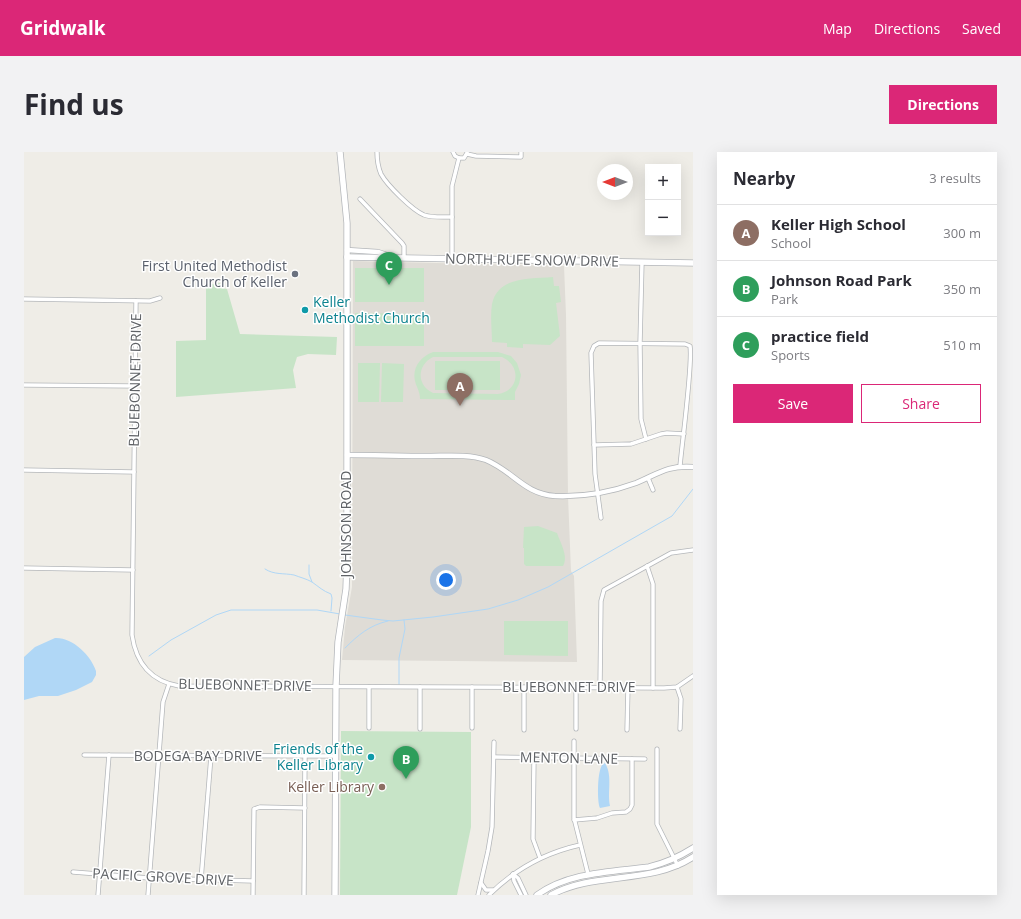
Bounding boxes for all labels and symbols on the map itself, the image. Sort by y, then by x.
north arrow [597,164,633,200]
street label: NORTH RUFE SNOW DRIVE [445,248,619,271]
pin: C [376,252,402,285]
place label: First United Methodist Church of Keller [142,256,287,291]
marker: First United Methodist Church of Keller [290,269,300,279]
place label: Keller Methodist Church [313,292,430,327]
marker: Keller Methodist Church [300,305,310,315]
street label: BLUEBONNET DRIVE [124,313,145,447]
pin: A [447,373,473,406]
street label: JOHNSON ROAD [336,471,355,579]
your location [436,570,456,590]
street label: BLUEBONNET DRIVE [178,674,312,695]
street label: BLUEBONNET DRIVE [502,677,636,696]
place label: Friends of the Keller Library [273,739,364,774]
street label: BODEGA BAY DRIVE [134,746,262,765]
pin: B [393,746,419,779]
street label: MENTON LANE [520,747,618,768]
marker: Friends of the Keller Library [366,752,376,762]
place label: Keller Library [288,777,375,796]
marker: Keller Library [377,782,387,792]
street label: PACIFIC GROVE DRIVE [92,863,234,890]

